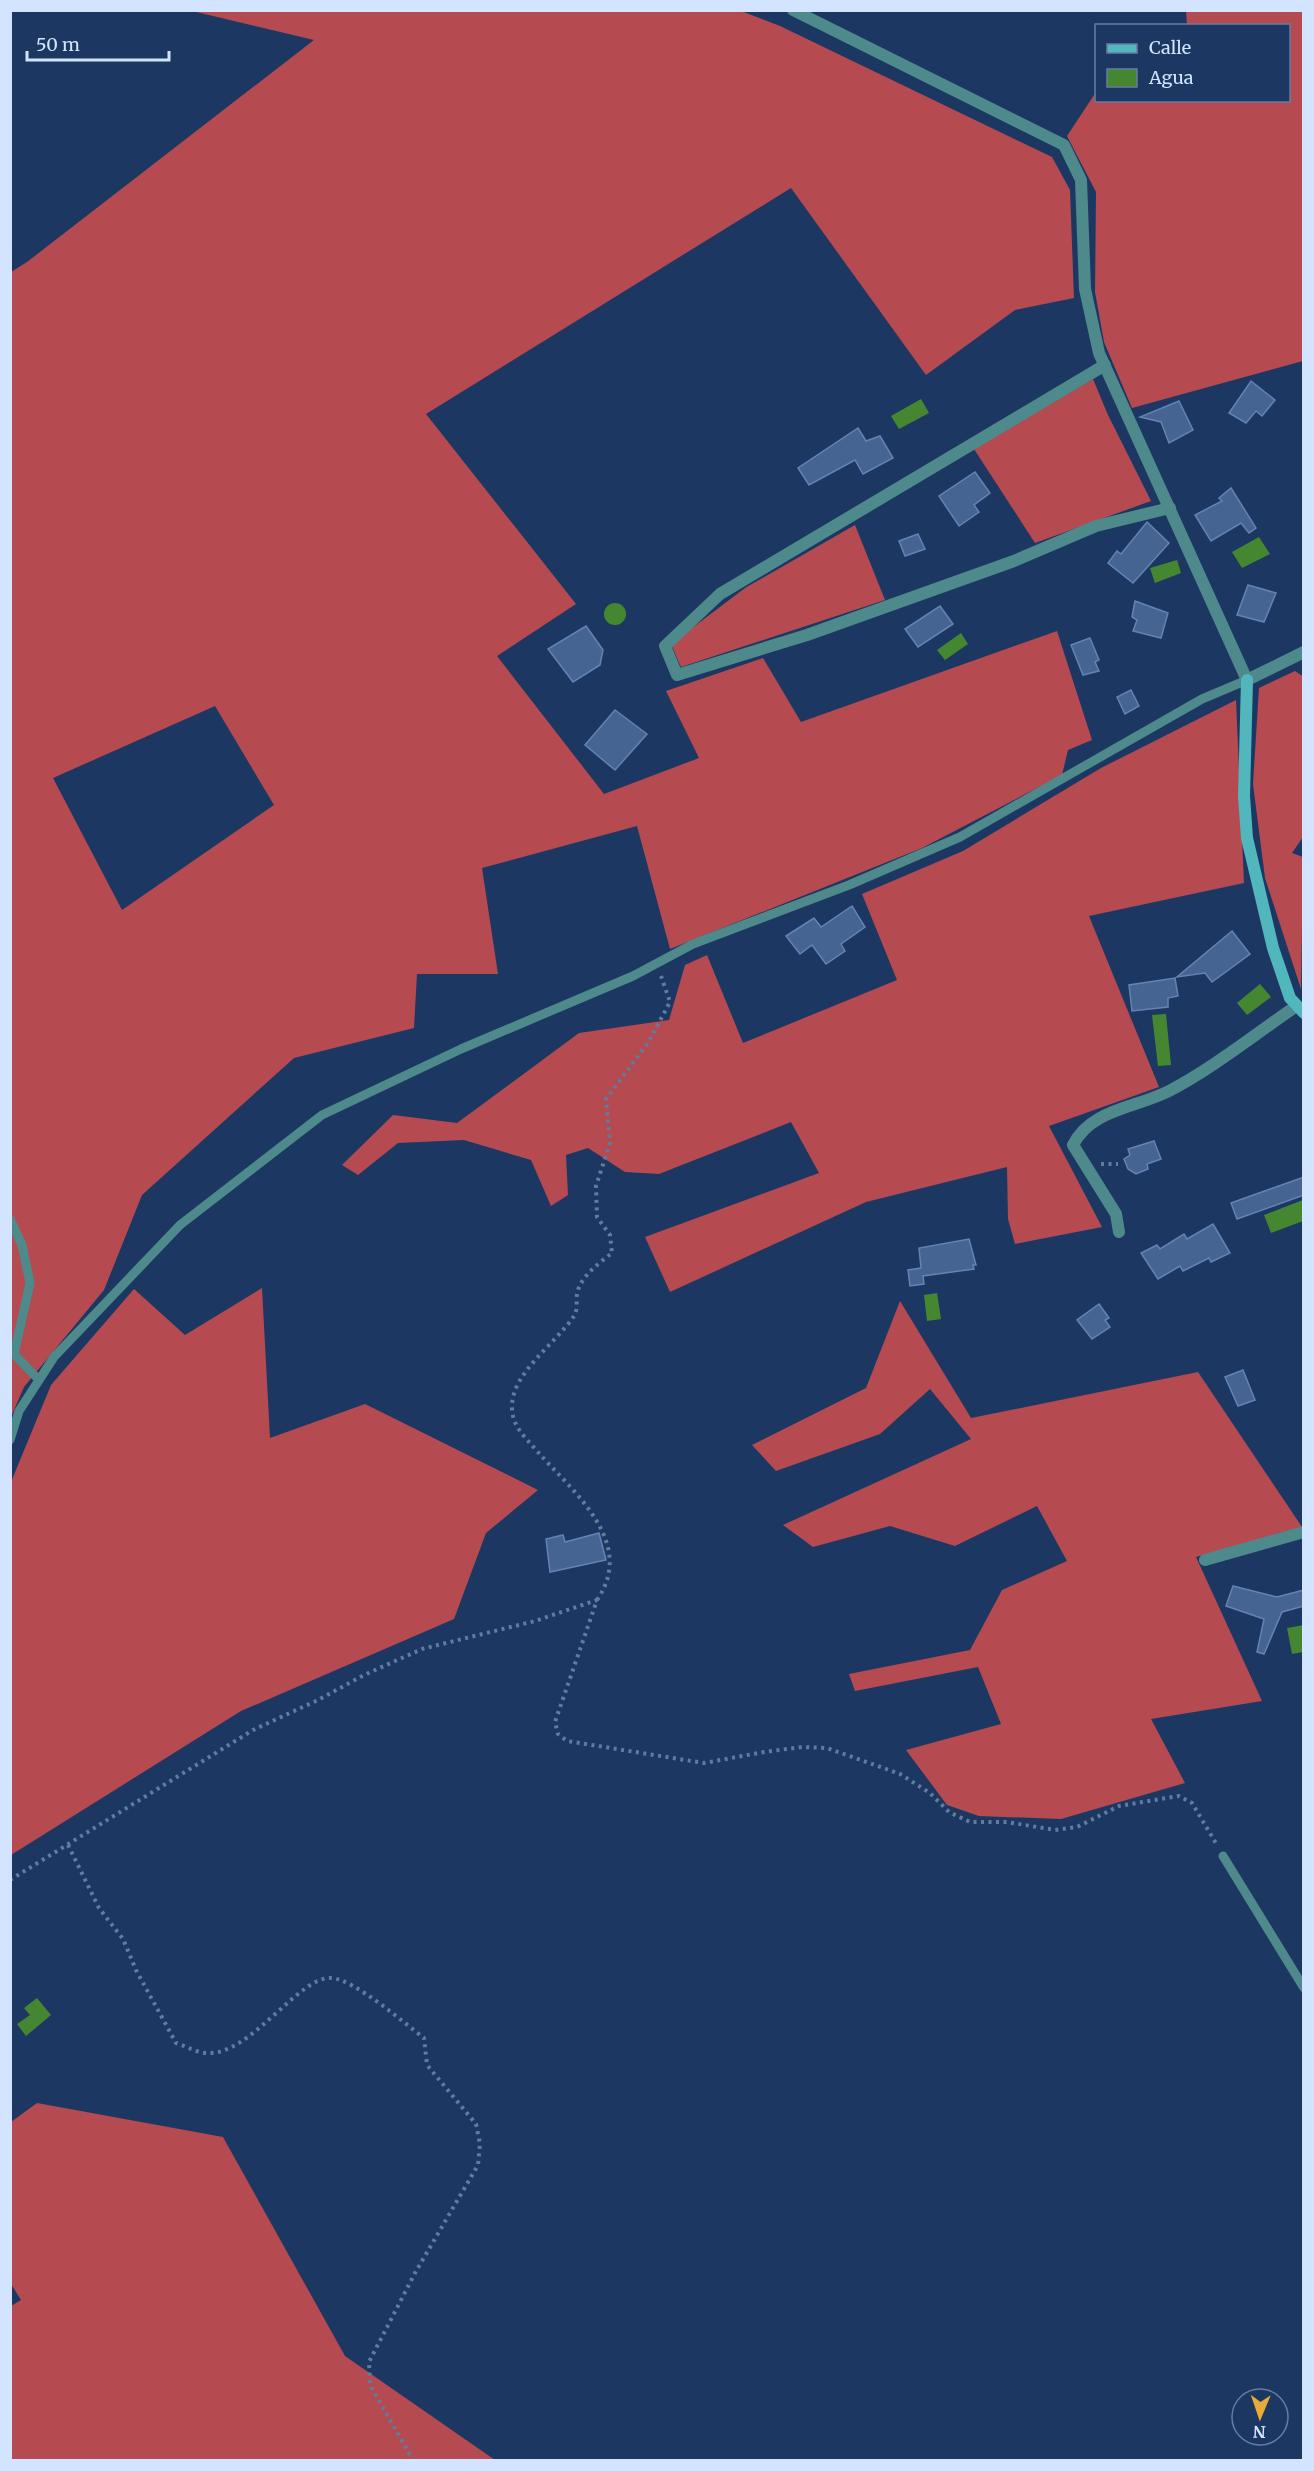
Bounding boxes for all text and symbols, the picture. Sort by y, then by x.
scale bar [27,24,170,62]
legend [1095,24,1290,102]
text: 50 m [36,33,80,56]
text: Calle [1149,36,1191,59]
text: Agua [1148,66,1194,89]
north arrow [1230,2387,1290,2447]
text: N [1252,2422,1266,2442]

